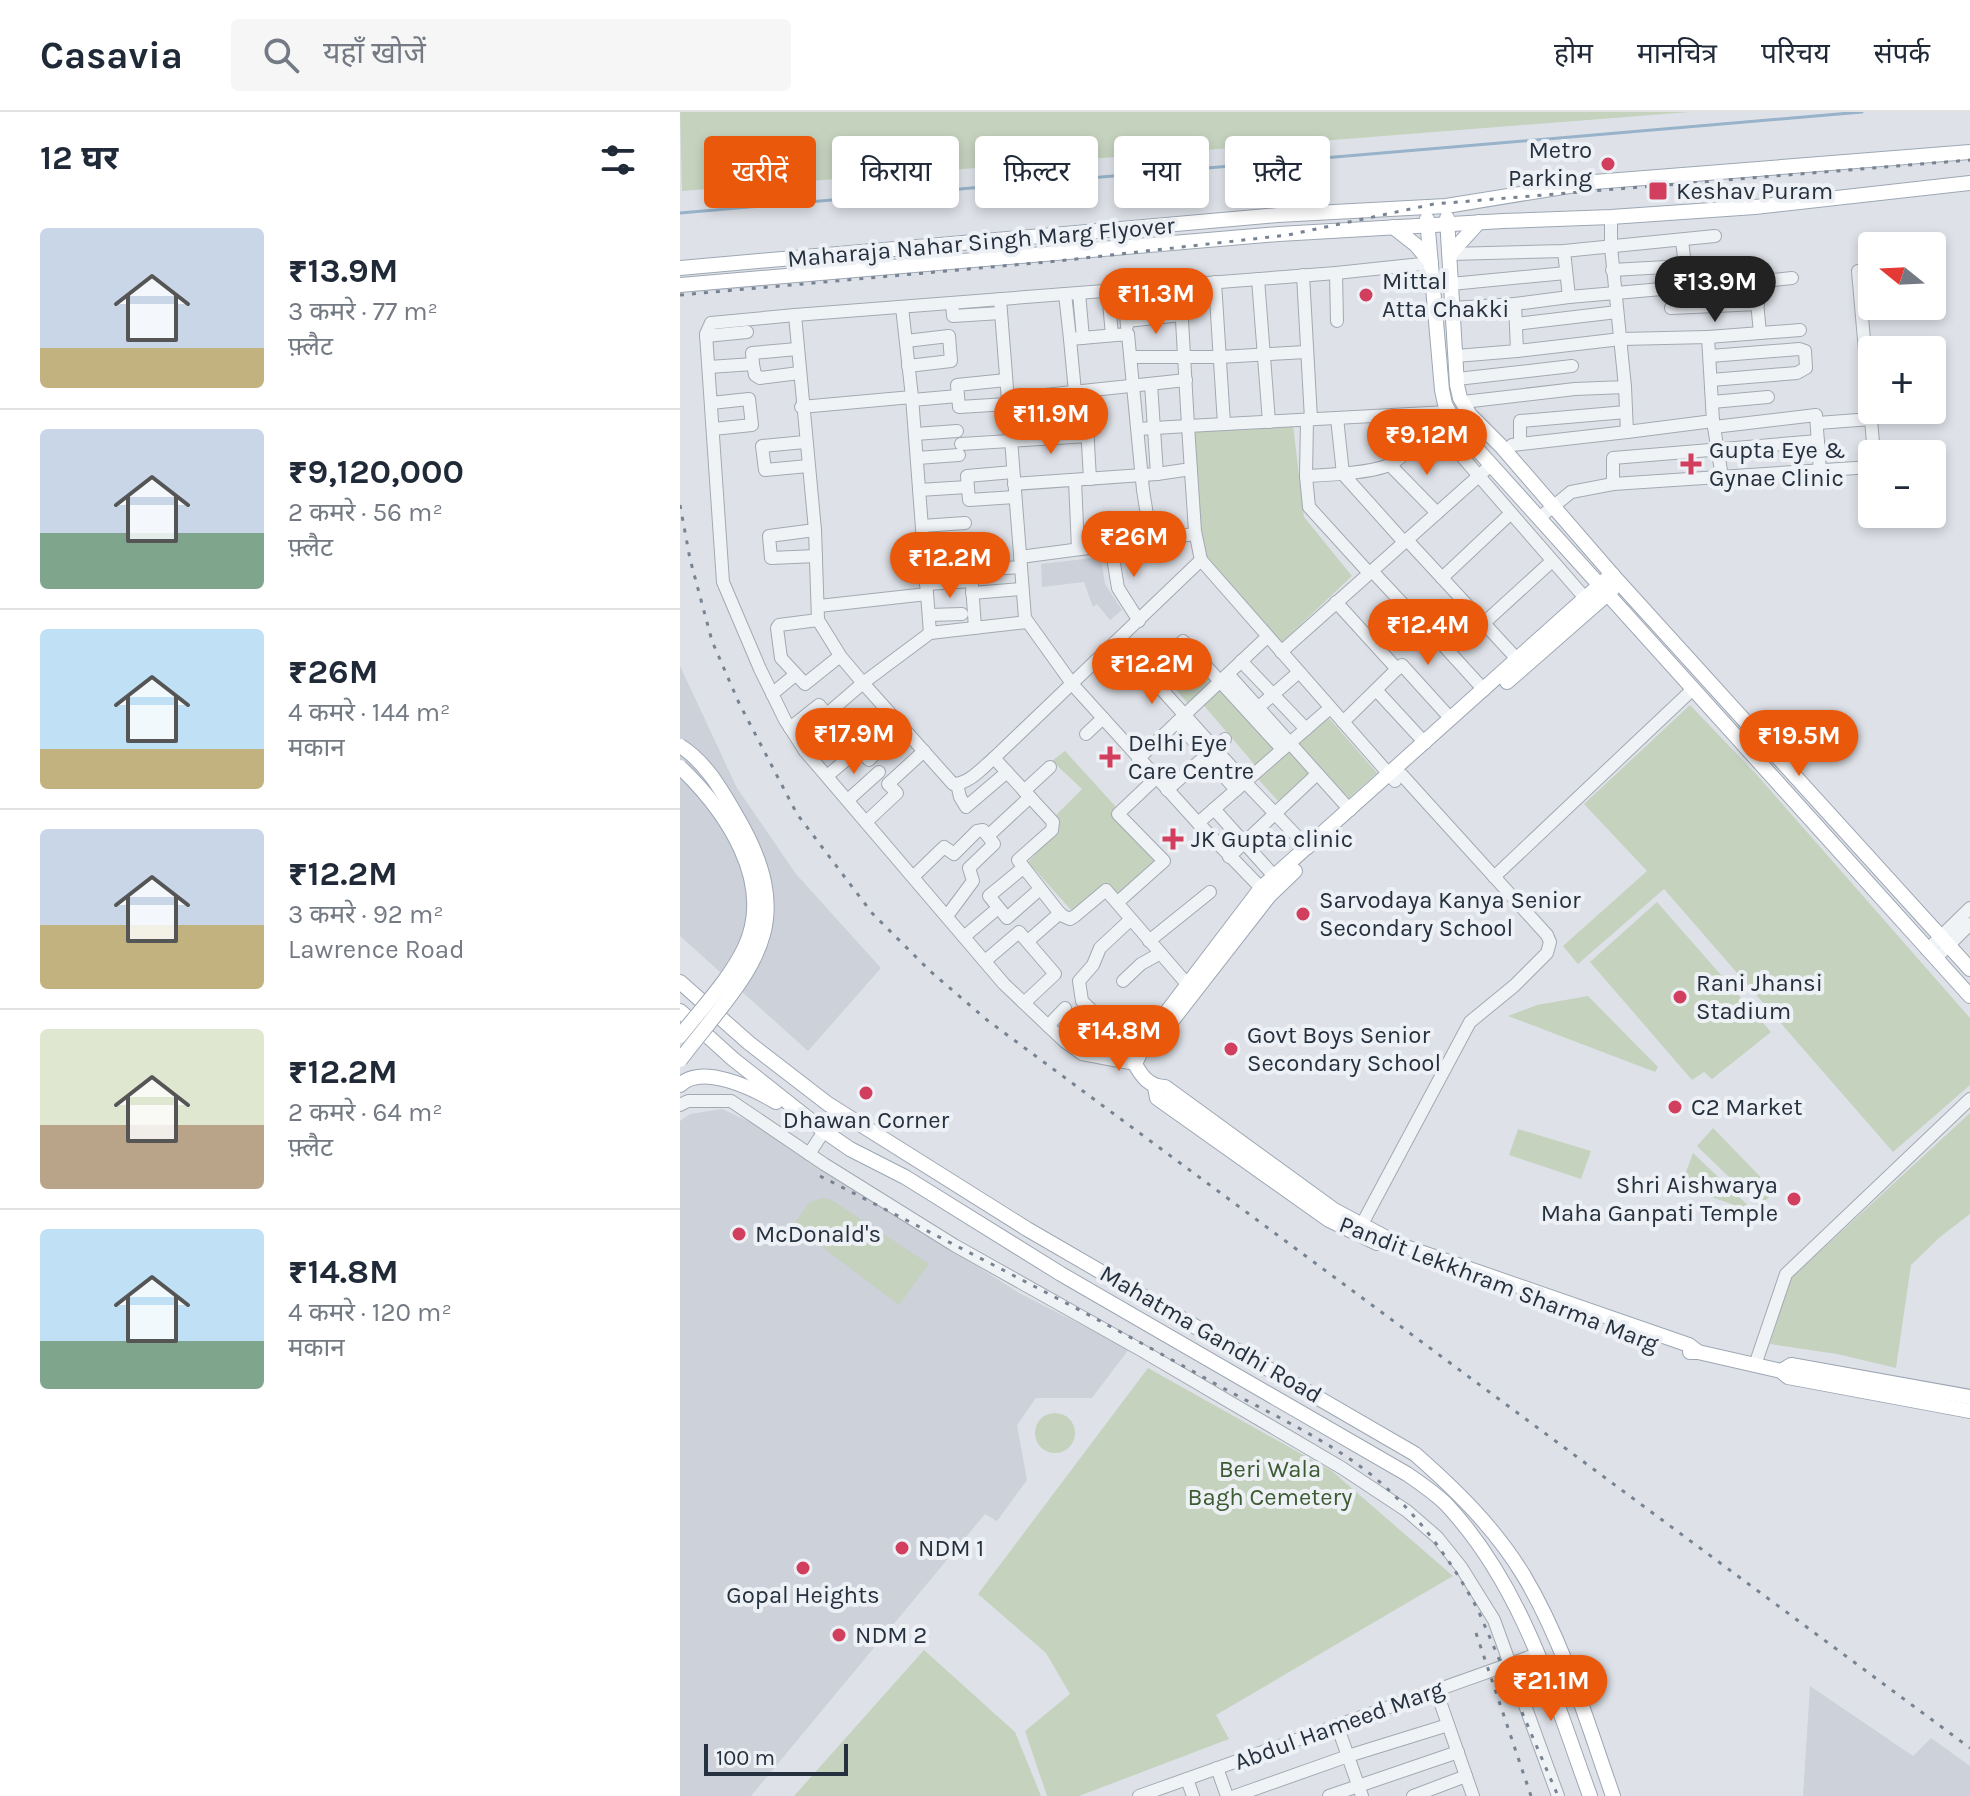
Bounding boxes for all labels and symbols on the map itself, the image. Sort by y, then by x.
place label: Metro Parking [1508,136,1592,192]
marker: Metro Parking [1599,155,1617,173]
place label: Keshav Puram [1676,177,1833,205]
marker: Keshav Puram [1647,180,1669,202]
street label: Maharaja Nahar Singh Marg Flyover [786,211,1176,273]
north arrow [1858,232,1946,320]
pin: ₹13.9M [1650,256,1780,324]
place label: Mittal Atta Chakki [1382,267,1509,323]
pin: ₹11.3M [1091,268,1221,336]
marker: Mittal Atta Chakki [1357,286,1375,304]
pin: ₹11.9M [986,388,1116,456]
pin: ₹9.12M [1362,409,1492,477]
place label: Gupta Eye & Gynae Clinic [1709,436,1846,492]
marker: Gupta Eye & Gynae Clinic [1680,453,1702,475]
pin: ₹26M [1087,511,1181,579]
pin: ₹12.2M [885,532,1015,600]
pin: ₹12.4M [1363,599,1493,667]
pin: ₹12.2M [1087,638,1217,706]
pin: ₹17.9M [789,708,919,776]
pin: ₹19.5M [1734,710,1864,778]
place label: Delhi Eye Care Centre [1128,729,1254,785]
marker: Delhi Eye Care Centre [1099,746,1121,768]
place label: JK Gupta clinic [1191,825,1353,853]
marker: JK Gupta clinic [1162,828,1184,850]
place label: Sarvodaya Kanya Senior Secondary School [1319,886,1581,942]
marker: Sarvodaya Kanya Senior Secondary School [1294,905,1312,923]
place label: Rani Jhansi Stadium [1696,969,1823,1025]
marker: Rani Jhansi Stadium [1671,988,1689,1006]
pin: ₹14.8M [1054,1005,1184,1073]
place label: Govt Boys Senior Secondary School [1247,1021,1441,1077]
marker: Govt Boys Senior Secondary School [1222,1040,1240,1058]
marker: Dhawan Corner [857,1084,875,1102]
place label: C2 Market [1691,1093,1802,1121]
marker: C2 Market [1666,1098,1684,1116]
place label: Dhawan Corner [783,1106,949,1134]
place label: Shri Aishwarya Maha Ganpati Temple [1541,1171,1778,1227]
marker: Shri Aishwarya Maha Ganpati Temple [1785,1190,1803,1208]
street label: Pandit Lekkhram Sharma Marg [1335,1210,1663,1358]
place label: McDonald's [755,1220,881,1248]
marker: McDonald's [730,1225,748,1243]
street label: Mahatma Gandhi Road [1095,1259,1327,1409]
park label: Beri Wala Bagh Cemetery [1188,1455,1352,1511]
place label: NDM 1 [918,1534,984,1562]
marker: NDM 1 [893,1539,911,1557]
marker: Gopal Heights [794,1559,812,1577]
place label: Gopal Heights [726,1581,880,1609]
place label: NDM 2 [855,1621,927,1649]
marker: NDM 2 [830,1626,848,1644]
pin: ₹21.1M [1486,1655,1616,1723]
street label: Abdul Hameed Marg [1230,1674,1448,1776]
scale bar [704,1740,848,1776]

